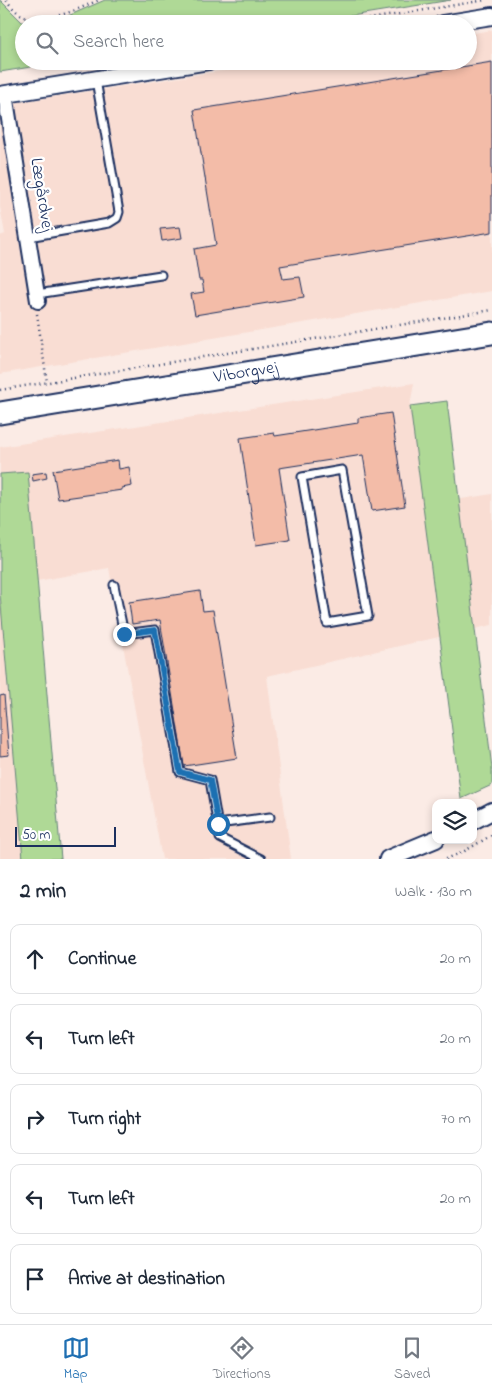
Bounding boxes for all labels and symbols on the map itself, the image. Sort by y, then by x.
street label: Lægårdvej [21,156,60,234]
street label: Viborgvej [211,355,280,391]
route end [113,623,136,646]
route start [207,813,230,836]
scale bar [15,824,116,847]

